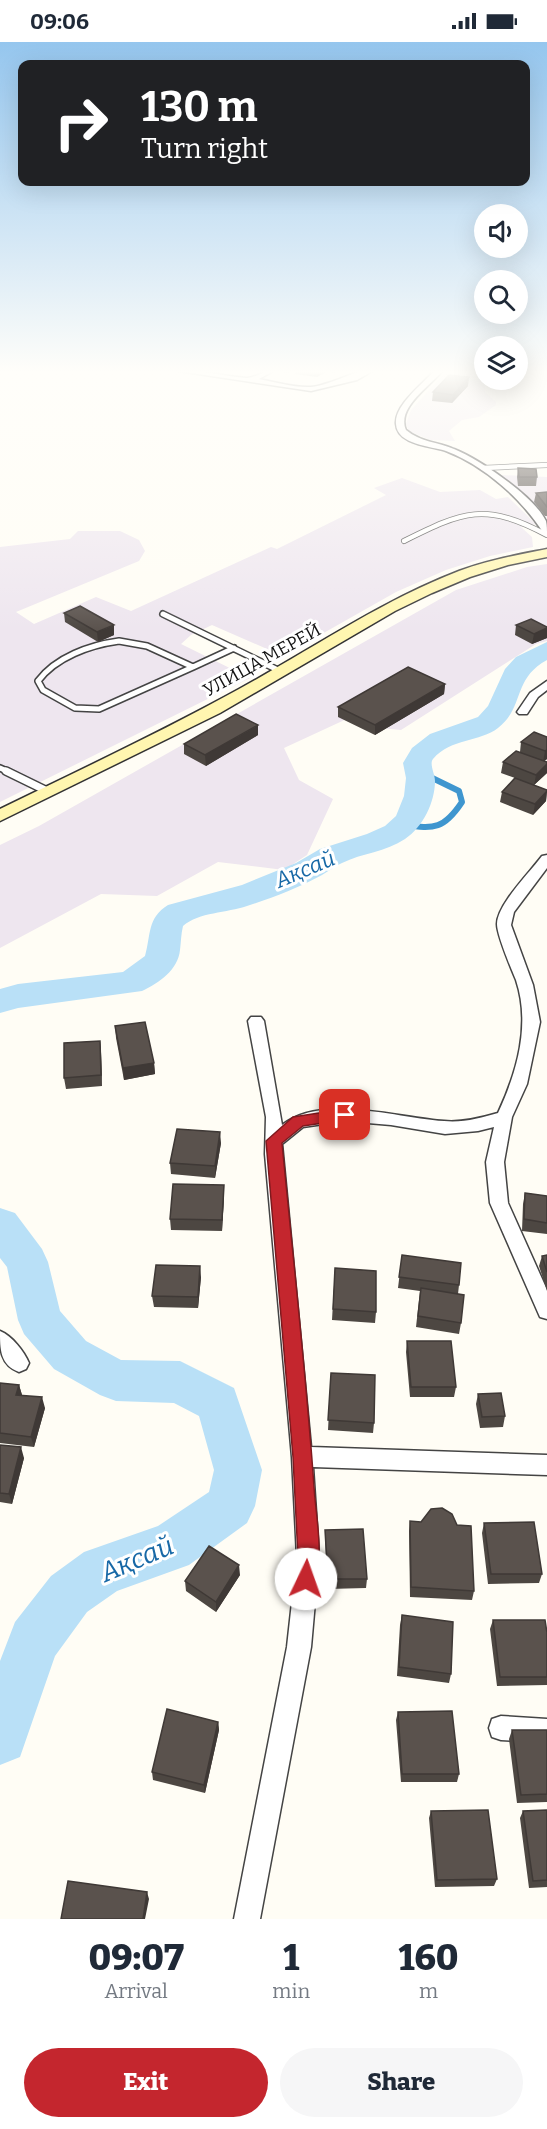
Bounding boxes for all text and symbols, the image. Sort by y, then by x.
text: 09:06 [30,8,89,35]
text: 130 m [141,82,258,132]
icon: right [42,84,120,162]
text: Turn right [141,133,268,165]
map controls [474,204,528,390]
button: sound [474,204,528,258]
button: search [474,270,528,324]
button: layers [474,336,528,390]
street label: УЛИЦА МЕРЕЙ [199,619,325,701]
water label: Ақсай [270,844,339,894]
pin [319,1089,370,1140]
icon: arrive [328,1098,361,1131]
water label: Ақсай [94,1529,179,1589]
position arrow [274,1547,338,1611]
text: 09:07 [88,1936,184,1980]
text: 1 [283,1936,299,1980]
text: 160 [398,1936,459,1980]
text: Arrival [104,1979,168,2003]
text: min [272,1979,310,2003]
text: m [419,1979,438,2003]
button: Exit [24,2048,268,2117]
button: Share [280,2048,523,2117]

